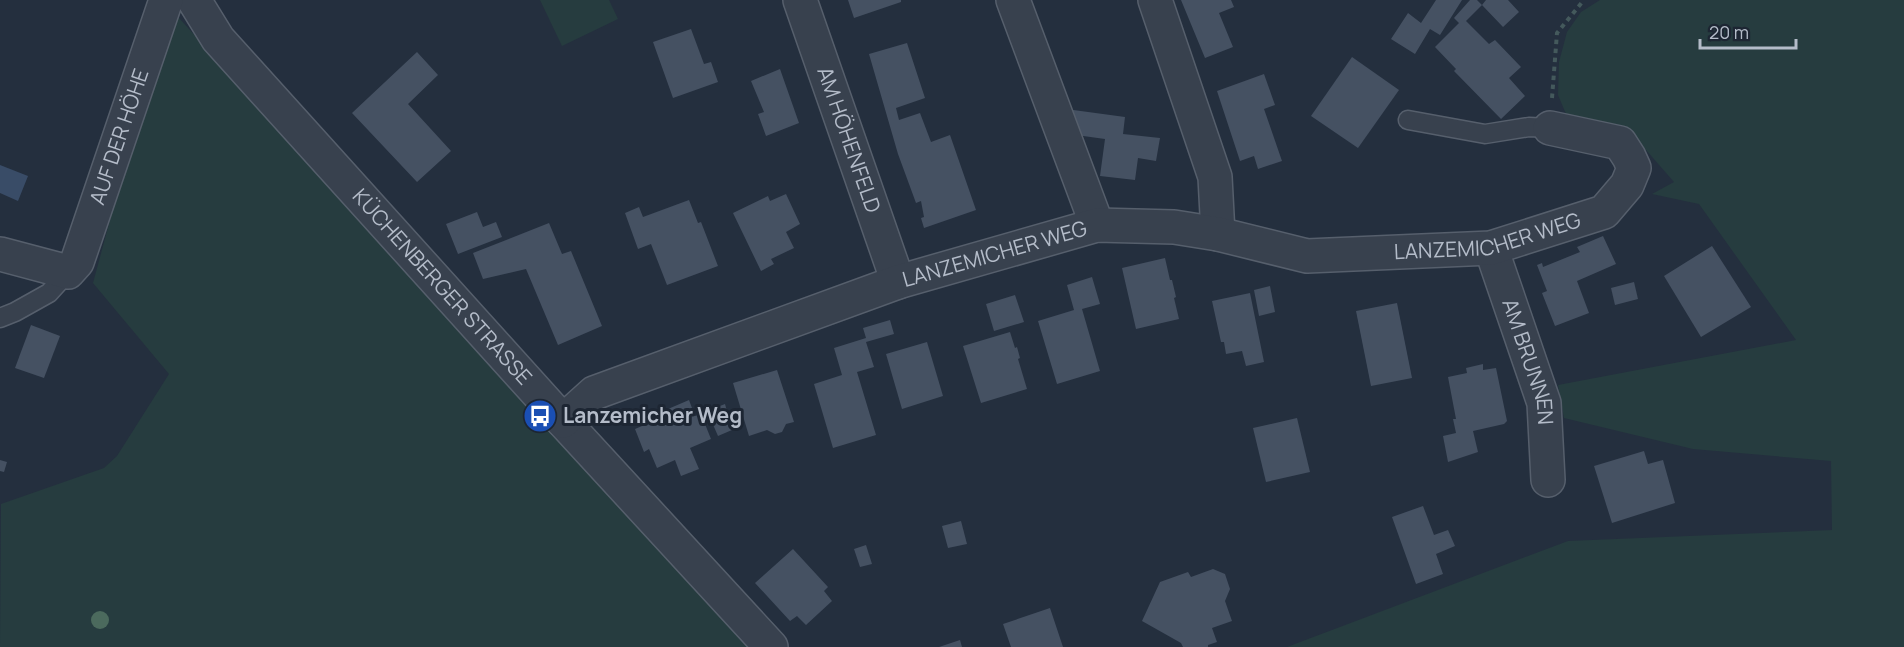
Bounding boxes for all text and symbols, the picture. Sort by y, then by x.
scale bar [1700,12,1796,50]
text: 20 m [1709,20,1749,44]
street label: AM HÖHENFELD [811,63,888,216]
street label: AUF DER HÖHE [82,65,155,208]
street label: KÜCHENBERGER STRASSE [347,182,539,390]
street label: LANZEMICHER WEG [1393,205,1584,265]
street label: LANZEMICHER WEG [899,214,1090,293]
street label: AM BRUNNEN [1496,295,1560,425]
bus stop icon: Lanzemicher Weg [522,398,558,434]
place label: Lanzemicher Weg [563,401,742,429]

